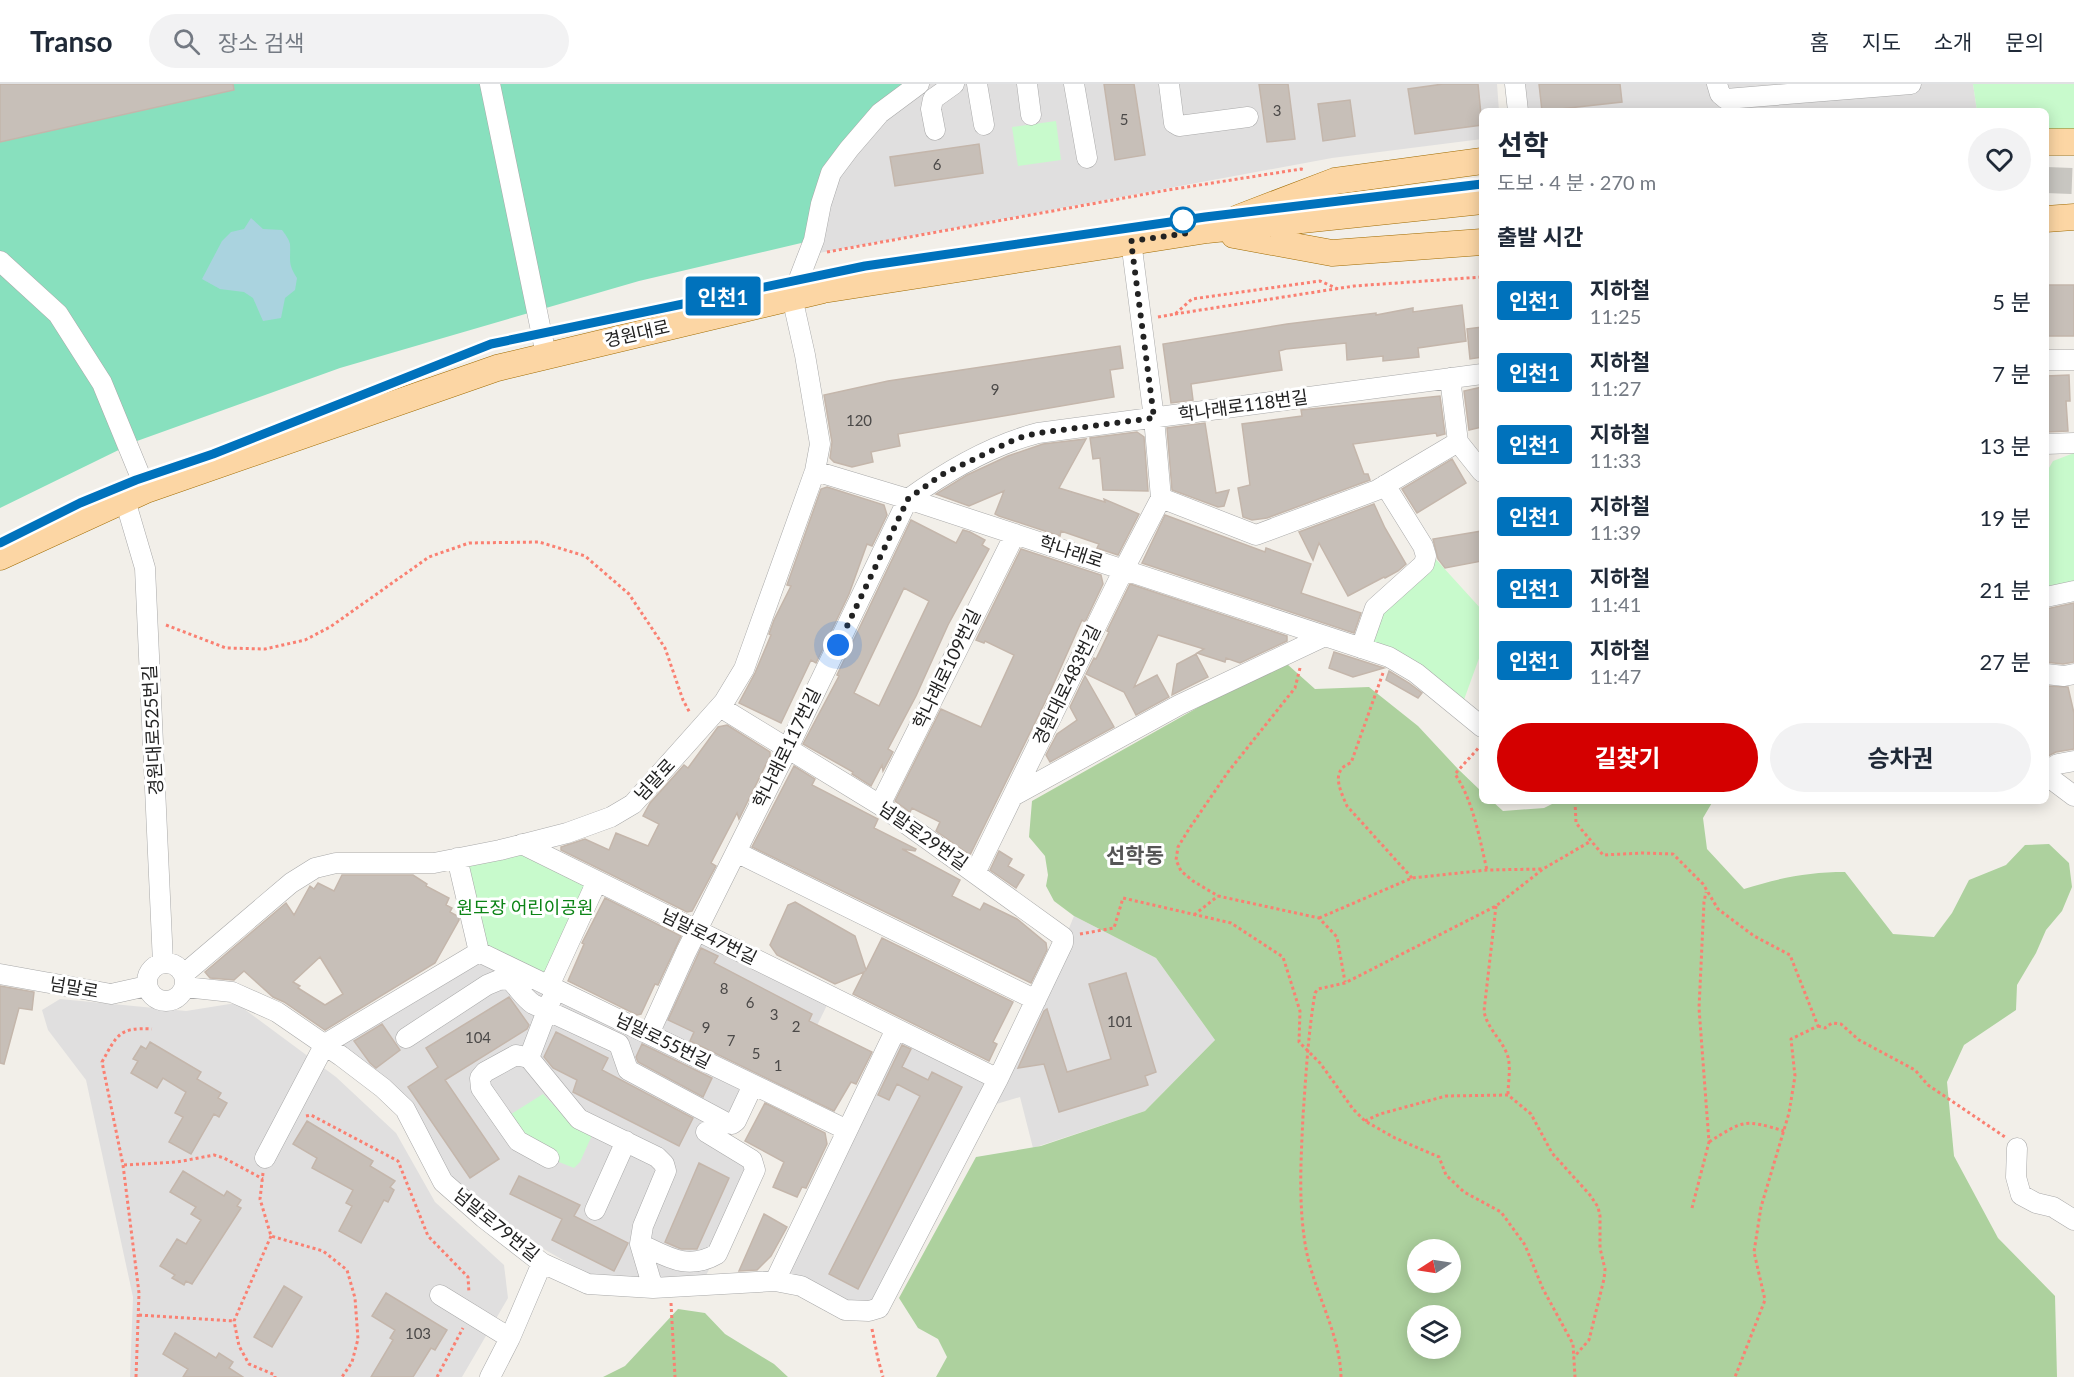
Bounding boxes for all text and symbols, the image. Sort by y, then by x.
search box [149,14,569,68]
text: Transo [30,24,113,58]
icon: search [170,25,203,58]
text: 장소 검색 [218,29,304,56]
text: 홈 [1810,29,1829,54]
text: 지도 [1862,29,1901,54]
text: 소개 [1934,29,1972,54]
text: 문의 [2005,29,2044,54]
house number: 3 [1273,101,1281,119]
house number: 5 [1120,110,1128,128]
text: 선학 [1497,127,1549,161]
button: heart [1968,128,2031,191]
house number: 6 [933,155,942,173]
text: 도보 · 4 분 · 270 m [1497,170,1656,194]
unlabelled marker [1170,207,1196,233]
text: 출발 시간 [1497,223,1583,250]
line badge: 인천1 [688,276,758,316]
text: 지하철 [1590,276,1651,303]
text: 인천1 [698,284,748,309]
text: 인천1 [1509,288,1560,313]
text: 5 분 [1992,288,2031,315]
text: 11:25 [1590,304,1641,328]
street label: 경원대로 [602,315,672,351]
text: 지하철 [1590,348,1651,375]
text: 인천1 [1509,360,1560,385]
text: 7 분 [1992,360,2031,387]
text: 11:27 [1590,376,1641,400]
house number: 9 [991,380,999,398]
street label: 학나래로118번길 [1177,385,1309,425]
house number: 120 [846,411,872,429]
text: 지하철 [1590,420,1651,447]
text: 인천1 [1509,432,1560,457]
text: 13 분 [1980,432,2031,459]
text: 11:33 [1590,448,1641,472]
text: 지하철 [1590,492,1651,519]
text: 인천1 [1509,504,1560,529]
text: 19 분 [1980,504,2031,531]
text: 11:39 [1590,520,1641,544]
street label: 학나래로 [1036,530,1106,572]
text: 지하철 [1590,564,1651,591]
text: 인천1 [1509,576,1560,601]
text: 21 분 [1980,576,2031,603]
text: 11:41 [1590,592,1641,616]
street label: 학나래로109번길 [908,605,985,732]
street label: 경원대로483번길 [1028,621,1105,748]
your location [823,630,853,660]
text: 지하철 [1590,636,1651,663]
text: 인천1 [1509,648,1560,673]
text: 27 분 [1980,648,2031,675]
street label: 경원대로525번길 [138,664,166,796]
text: 11:47 [1590,664,1641,688]
street label: 학나래로117번길 [748,684,825,811]
button: 길찾기 [1497,723,1758,792]
button: 승차권 [1770,723,2031,792]
street label: 넘말로 [629,754,679,805]
street label: 넘말로29번길 [875,796,972,874]
district label: 선학동 [1106,842,1164,867]
park label: 원도장 어린이공원 [456,896,594,918]
street label: 넘말로47번길 [658,903,761,969]
street label: 넘말로 [48,972,101,1002]
house number: 8 [720,979,728,997]
house number: 6 [746,993,755,1011]
house number: 3 [770,1005,778,1023]
street label: 넘말로55번길 [612,1007,715,1073]
house number: 101 [1107,1012,1133,1030]
house number: 2 [792,1017,800,1035]
house number: 9 [702,1018,710,1036]
house number: 104 [465,1028,491,1046]
house number: 7 [727,1031,736,1049]
house number: 5 [752,1044,760,1062]
house number: 1 [774,1056,782,1074]
street label: 넘말로79번길 [449,1183,544,1265]
north arrow [1407,1239,1461,1293]
map controls [1407,1239,1461,1359]
button: layers [1407,1305,1461,1359]
house number: 103 [405,1324,431,1342]

